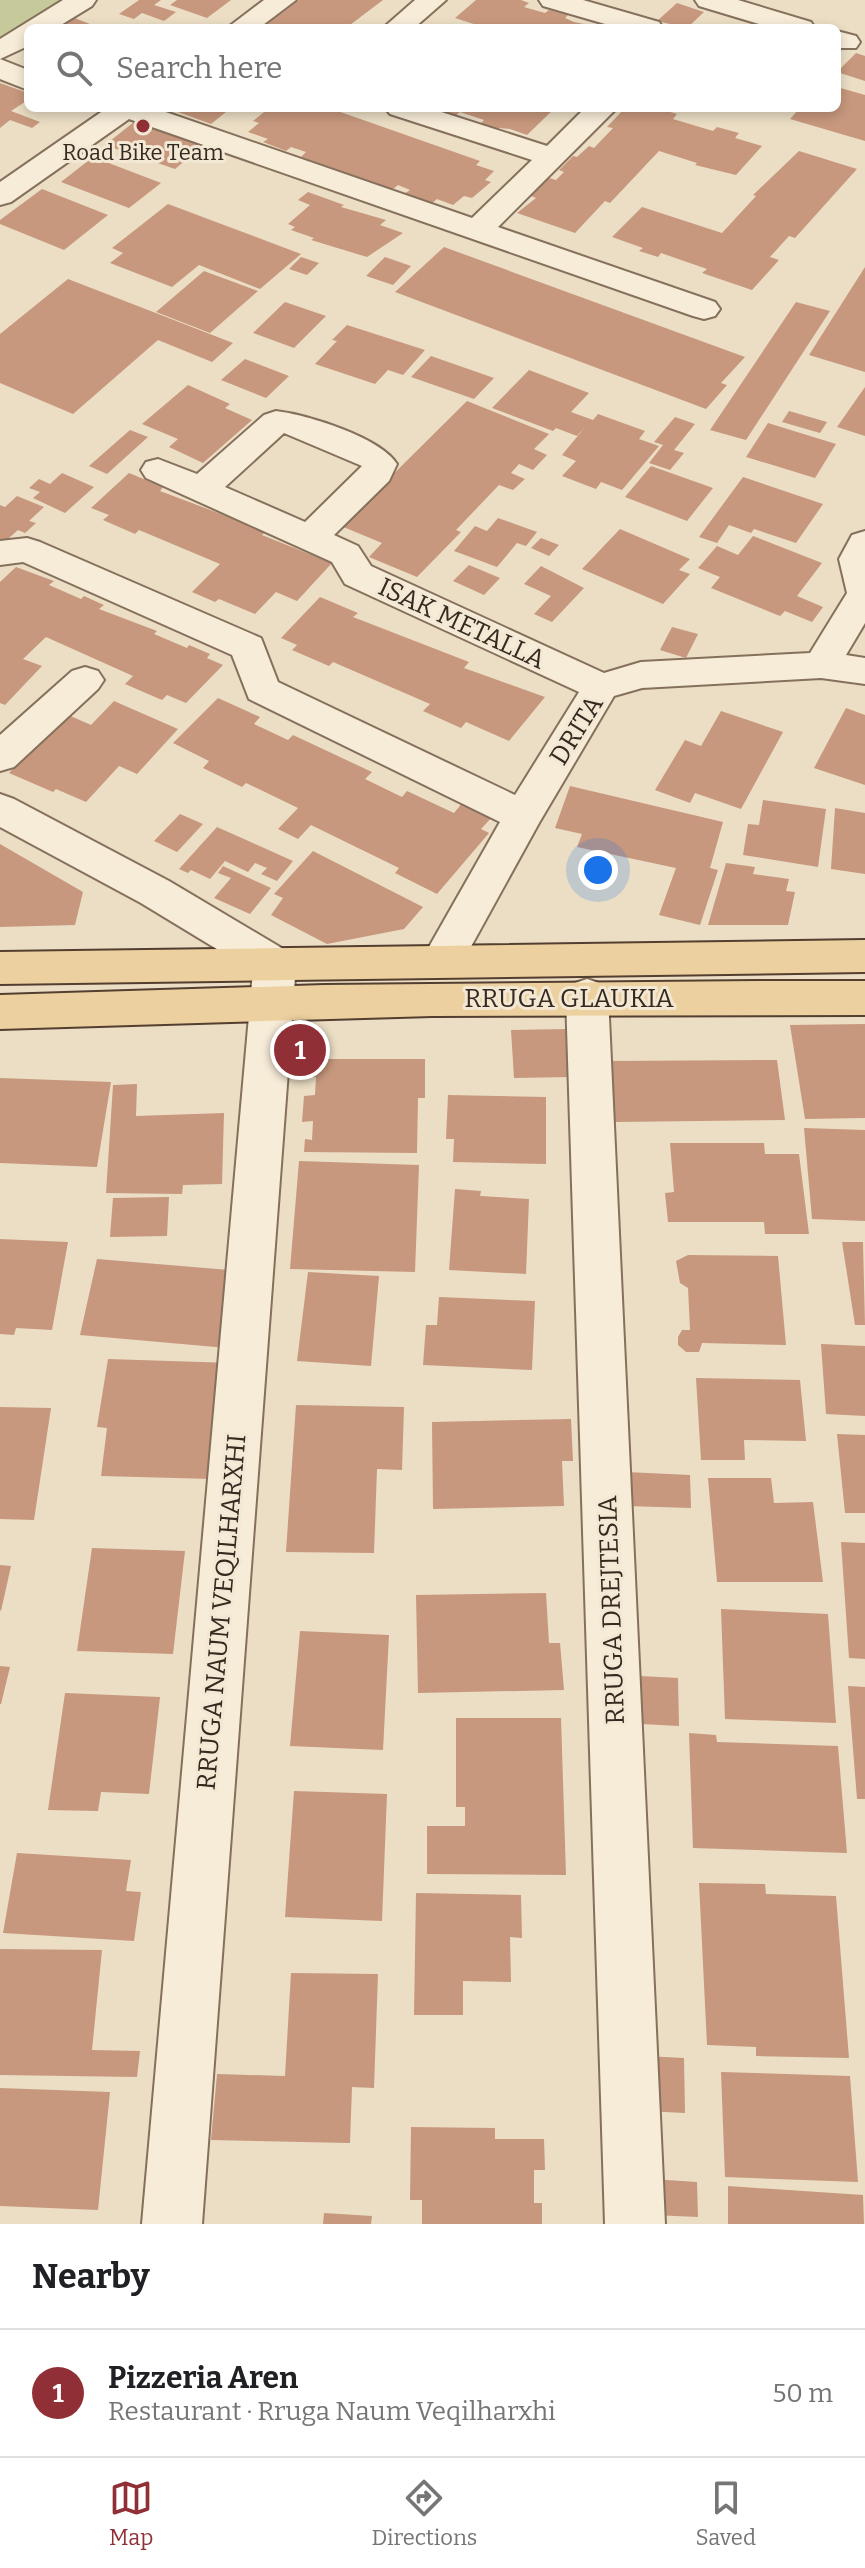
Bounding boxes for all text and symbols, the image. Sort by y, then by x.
search box [24,24,841,112]
icon: search [52,46,96,90]
text: Search here [116,50,283,86]
marker: Road Bike Team [134,117,152,135]
place label: Road Bike Team [62,139,224,166]
street label: ISAK METALLA [374,571,551,676]
street label: DRITA [543,689,610,771]
your location [578,850,618,890]
street label: RRUGA GLAUKIA [464,983,674,1014]
pin: 1 [274,1020,326,1080]
street label: RRUGA NAUM VEQILHARXHI [190,1433,253,1791]
street label: RRUGA DREJTESIA [592,1494,631,1725]
text: Nearby [32,2256,150,2297]
text: Pizzeria Aren [108,2360,298,2396]
text: 1 [52,2378,64,2409]
text: 50 m [772,2378,833,2409]
text: Restaurant · Rruga Naum Veqilharxhi [108,2396,556,2427]
tab: Map [109,2476,153,2551]
tab: Directions [372,2476,477,2551]
tab: Saved [696,2476,756,2551]

